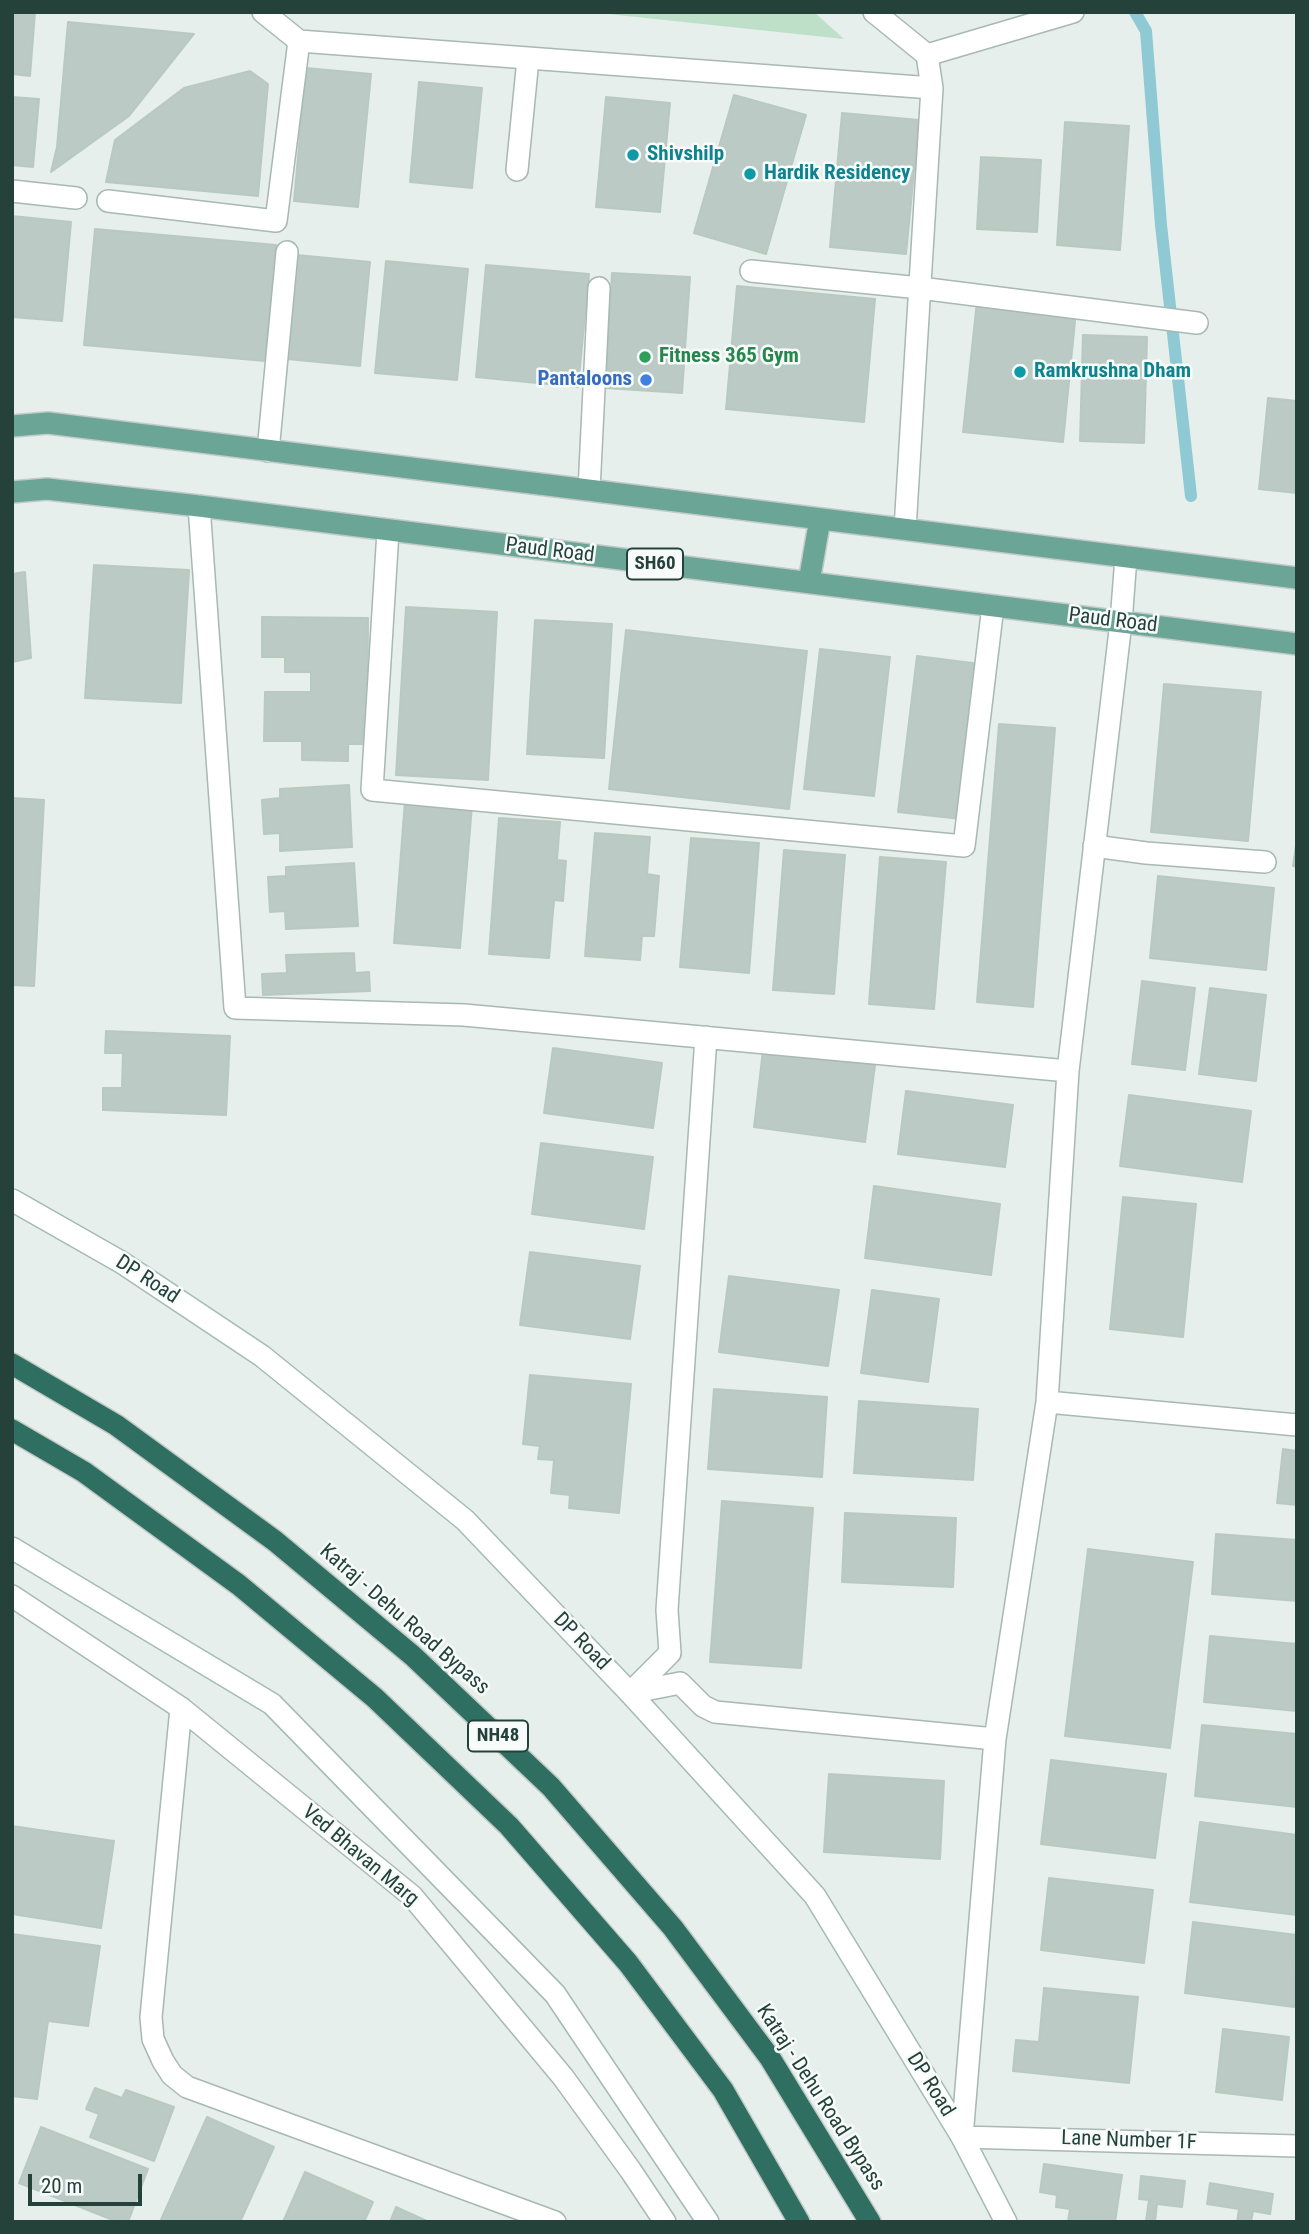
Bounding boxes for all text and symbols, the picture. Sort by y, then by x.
place label: Shivshilp [647,142,724,168]
marker: Shivshilp [625,147,641,163]
place label: Hardik Residency [764,161,910,187]
marker: Hardik Residency [742,166,758,182]
place label: Fitness 365 Gym [659,344,799,370]
marker: Fitness 365 Gym [637,349,653,365]
place label: Ramkrushna Dham [1034,359,1191,385]
marker: Ramkrushna Dham [1012,364,1028,380]
place label: Pantaloons [538,367,632,393]
marker: Pantaloons [638,372,654,388]
street label: Paud Road [504,533,596,569]
road number: SH60 [627,548,683,580]
street label: Paud Road [1067,603,1159,639]
street label: DP Road [111,1250,183,1310]
street label: Katraj - Dehu Road Bypass [314,1539,494,1701]
street label: DP Road [547,1608,615,1676]
road number: NH48 [468,1720,528,1752]
street label: Ved Bhavan Marg [297,1800,423,1912]
street label: Katraj - Dehu Road Bypass [750,2000,890,2196]
street label: DP Road [901,2048,959,2122]
street label: Lane Number 1F [1061,2126,1197,2156]
scale bar [32,2160,145,2204]
text: 20 m [41,2174,82,2198]

